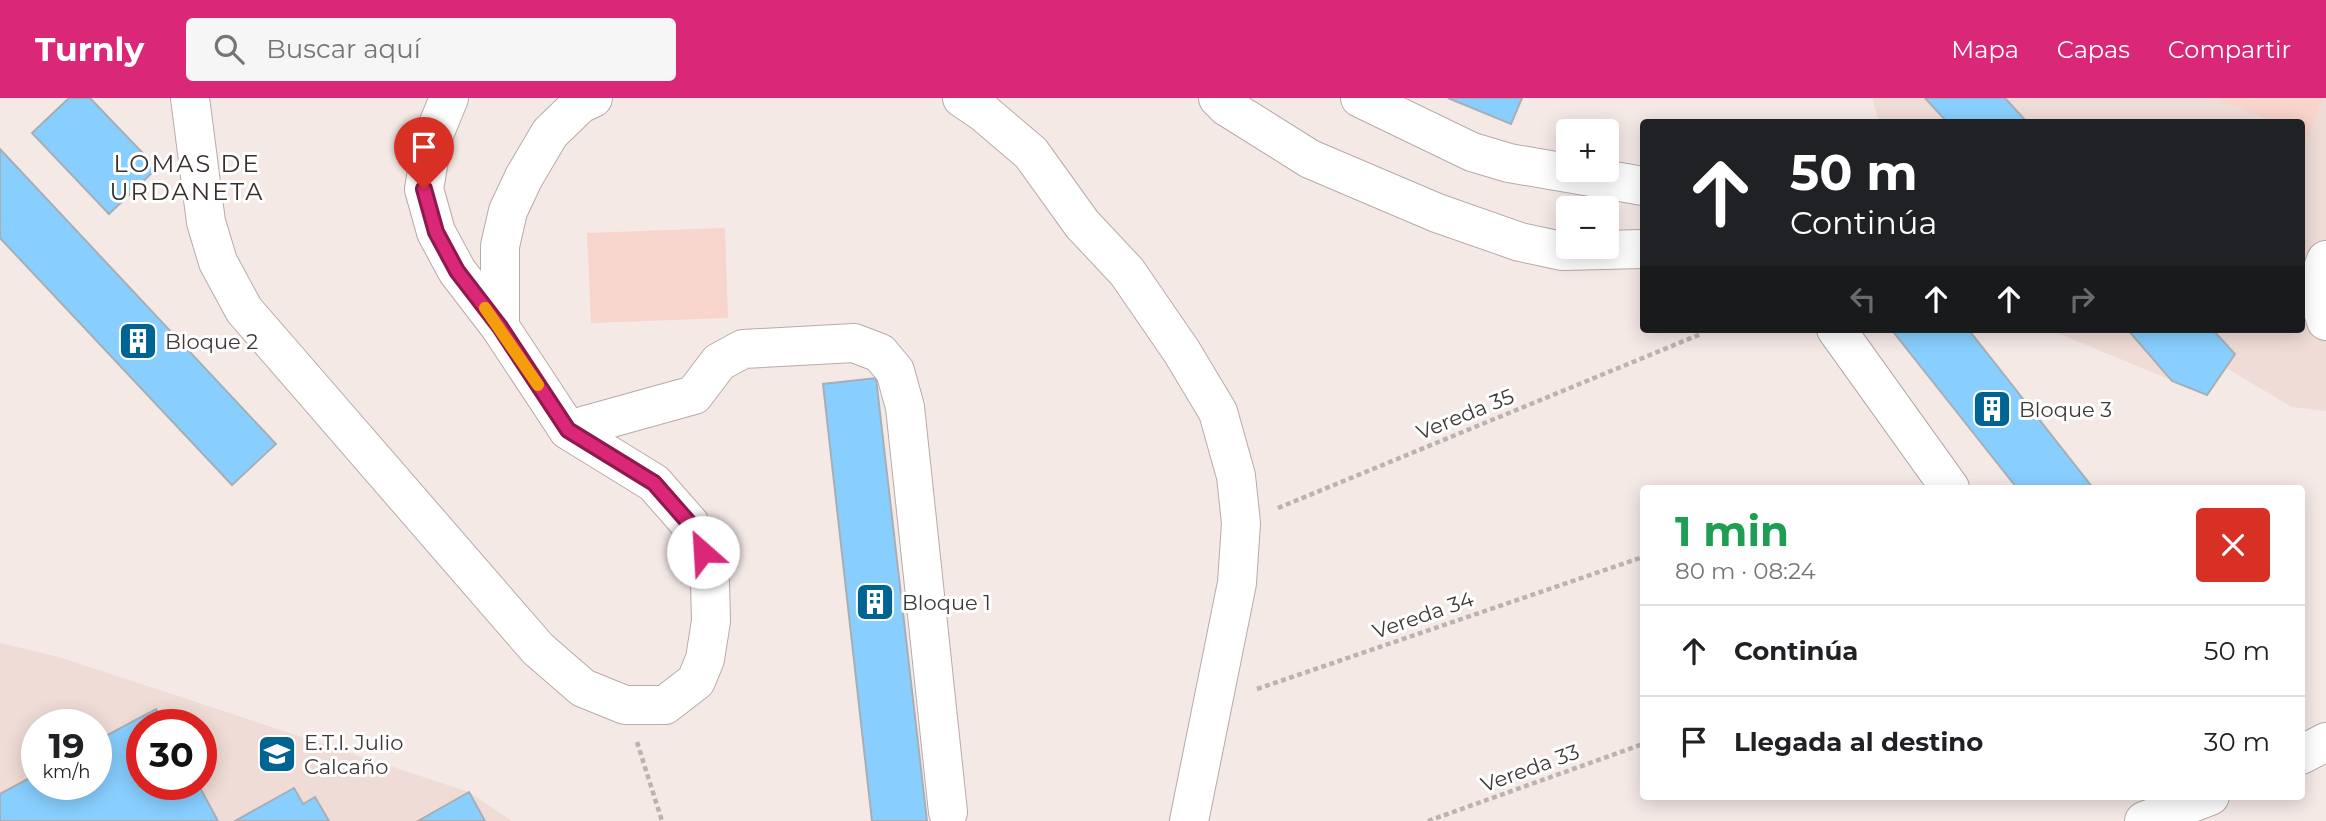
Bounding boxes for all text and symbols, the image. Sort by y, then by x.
search box [186,18,676,81]
text: Turnly [35,29,144,69]
icon: search [210,30,248,68]
text: Buscar aquí [266,33,421,65]
text: Mapa [1951,35,2019,64]
text: Capas [2057,35,2130,64]
text: Compartir [2168,35,2291,64]
pin [394,117,454,189]
map controls [1556,119,1619,259]
button: + [1556,119,1619,182]
icon: arrive [405,128,443,166]
text: 50 m [1790,143,1918,202]
icon: ahead [1675,147,1766,238]
district label: LOMAS DE URDANETA [110,149,264,206]
button: − [1556,196,1619,259]
text: Continúa [1790,203,1937,242]
icon: left [1844,280,1882,318]
icon: ahead [1917,280,1955,318]
icon: ahead [1990,280,2028,318]
icon: right [2063,280,2101,318]
building icon: Bloque 2 [117,320,159,362]
place label: Bloque 2 [165,329,258,354]
street label: Vereda 35 [1413,383,1517,445]
building icon: Bloque 3 [1971,388,2013,430]
place label: Bloque 3 [2019,397,2112,422]
text: 1 min [1675,505,1789,557]
button: close [2196,508,2270,582]
position arrow [666,515,740,589]
text: 80 m · 08:24 [1675,557,1816,585]
building icon: Bloque 1 [854,581,896,623]
street label: Vereda 34 [1369,586,1477,644]
place label: Bloque 1 [902,590,991,615]
icon: ahead [1675,632,1713,670]
text: Continúa [1734,635,1858,667]
text: 50 m [2204,635,2270,667]
speed limit sign: 30 [126,709,217,800]
icon: arrive [1675,723,1713,761]
text: 19 [48,724,85,767]
text: Llegada al destino [1734,726,1983,758]
text: 30 m [2204,726,2270,758]
place label: E.T.I. Julio Calcaño [304,730,403,779]
school or university icon: E.T.I. Julio Calcaño [256,733,298,775]
street label: Vereda 33 [1477,739,1583,797]
text: km/h [42,761,91,783]

